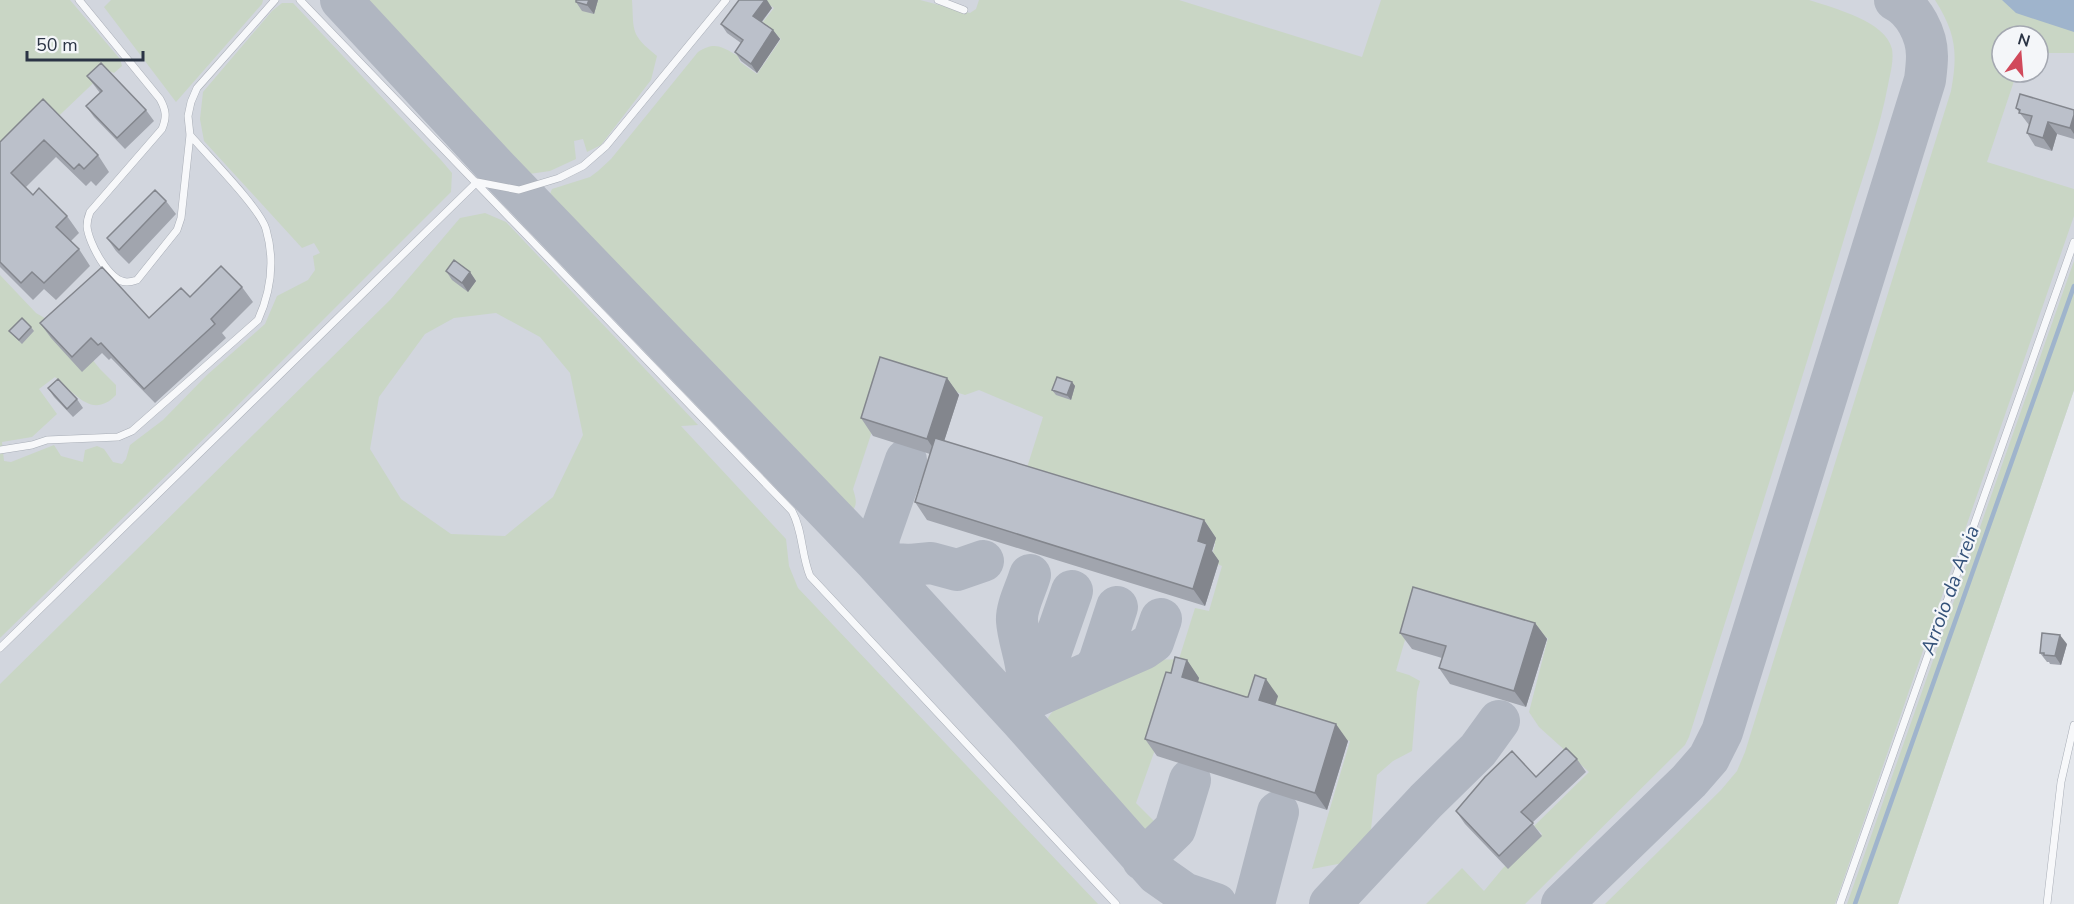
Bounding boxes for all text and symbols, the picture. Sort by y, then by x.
scale bar [27,24,142,62]
north arrow [1990,24,2050,84]
text: N [2015,28,2033,53]
text: 50 m [36,33,78,57]
water label: Arroio da Areia [1914,522,1986,659]

